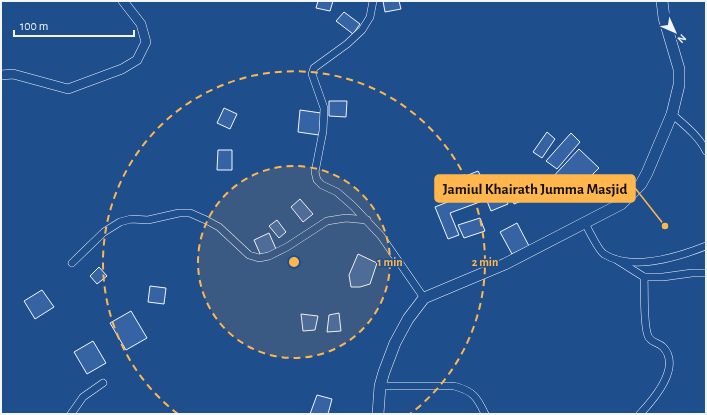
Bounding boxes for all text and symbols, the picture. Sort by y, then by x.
scale bar [14,12,134,38]
north arrow [655,12,695,52]
text: 100 m [20,20,48,32]
text: N [675,32,688,45]
callout: Jamiul Khairath Jumma Masjid [435,175,635,202]
text: Jamiul Khairath Jumma Masjid [443,182,627,197]
centre of rings [287,255,301,269]
text: 1 min [377,256,403,268]
text: 2 min [472,256,498,268]

